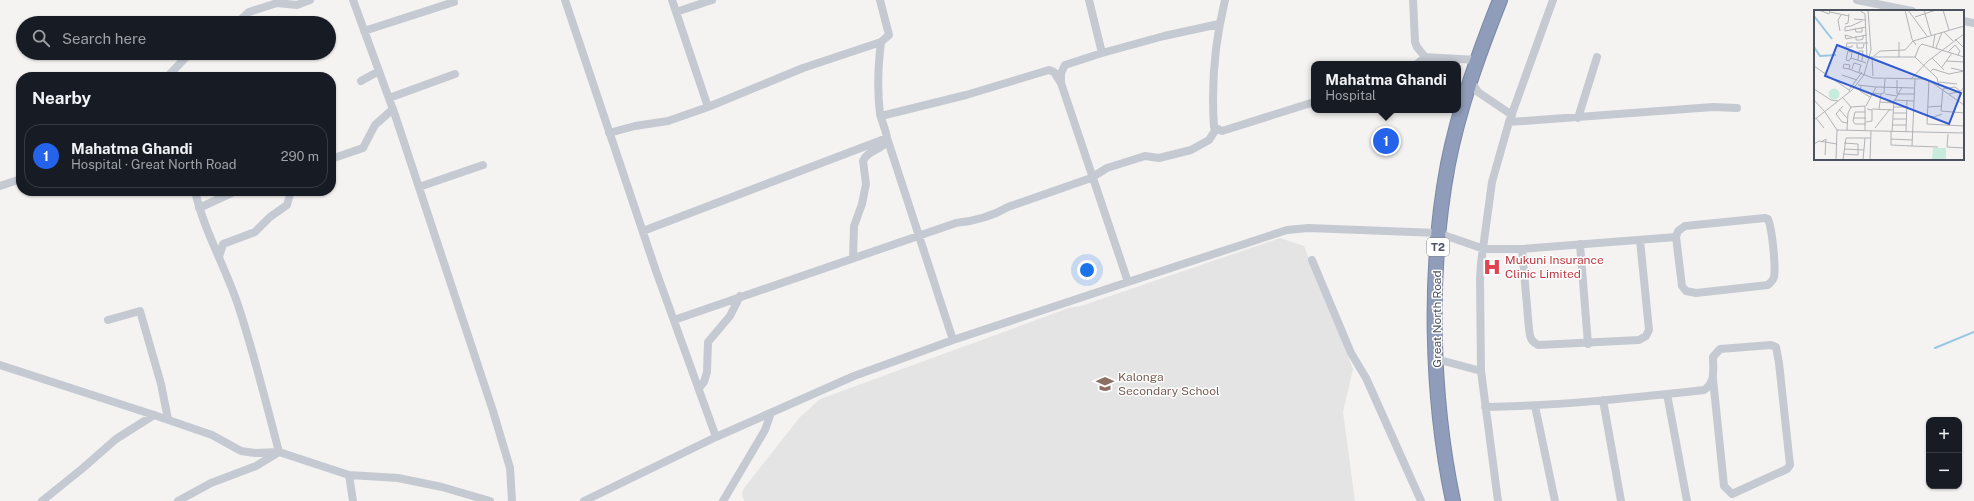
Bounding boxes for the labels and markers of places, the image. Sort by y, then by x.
pin: 1 [1373,126,1399,156]
place label: Mukuni Insurance Clinic Limited [1505,253,1604,281]
hospital icon: Mukuni Insurance Clinic Limited [1482,257,1502,277]
place label: Kalonga Secondary School [1118,370,1220,398]
school or university icon: Kalonga Secondary School [1095,374,1115,394]

